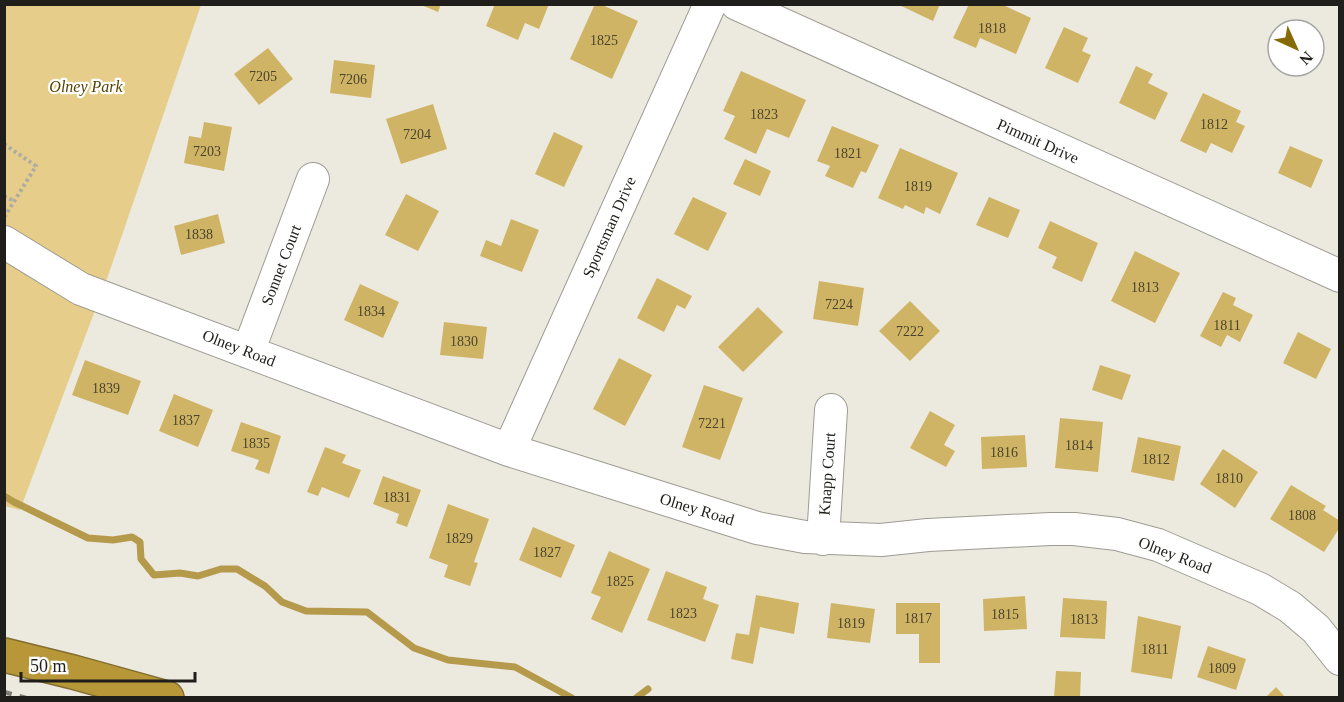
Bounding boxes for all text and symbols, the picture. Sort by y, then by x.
north arrow [1266,18,1326,78]
house number: 1818 [978,21,1006,36]
house number: 1825 [590,33,618,48]
text: N [1296,48,1316,69]
house number: 7205 [249,69,277,84]
house number: 7206 [339,72,367,87]
park label: Olney Park [49,78,124,96]
house number: 1823 [750,107,778,122]
street label: Pimmit Drive [995,115,1081,167]
house number: 1812 [1200,117,1228,132]
house number: 7204 [403,127,431,142]
house number: 7203 [193,144,221,159]
house number: 1821 [834,146,862,161]
street label: Sportsman Drive [579,174,640,281]
house number: 1819 [904,179,932,194]
street label: Sonnet Court [258,222,304,308]
house number: 1838 [185,227,213,242]
house number: 1813 [1131,280,1159,295]
house number: 7224 [825,297,853,312]
house number: 1834 [357,304,385,319]
house number: 1811 [1213,318,1241,333]
house number: 7222 [896,324,924,339]
street label: Olney Road [200,326,278,371]
house number: 1830 [450,334,478,349]
house number: 1839 [92,381,120,396]
house number: 1837 [172,413,200,428]
house number: 7221 [698,416,726,431]
street label: Knapp Court [816,431,839,516]
house number: 1835 [242,436,270,451]
house number: 1814 [1065,438,1093,453]
house number: 1816 [990,445,1018,460]
house number: 1812 [1142,452,1170,467]
house number: 1810 [1215,471,1243,486]
house number: 1831 [383,490,411,505]
street label: Olney Road [657,490,736,529]
house number: 1808 [1288,508,1316,523]
house number: 1829 [445,531,473,546]
street label: Olney Road [1136,533,1214,578]
house number: 1827 [533,545,561,560]
house number: 1825 [606,574,634,589]
house number: 1823 [669,606,697,621]
house number: 1815 [991,607,1019,622]
house number: 1817 [904,611,932,626]
house number: 1813 [1070,612,1098,627]
house number: 1819 [837,616,865,631]
house number: 1811 [1141,642,1169,657]
scale bar [21,645,195,683]
text: 50 m [30,656,67,676]
house number: 1809 [1208,661,1236,676]

